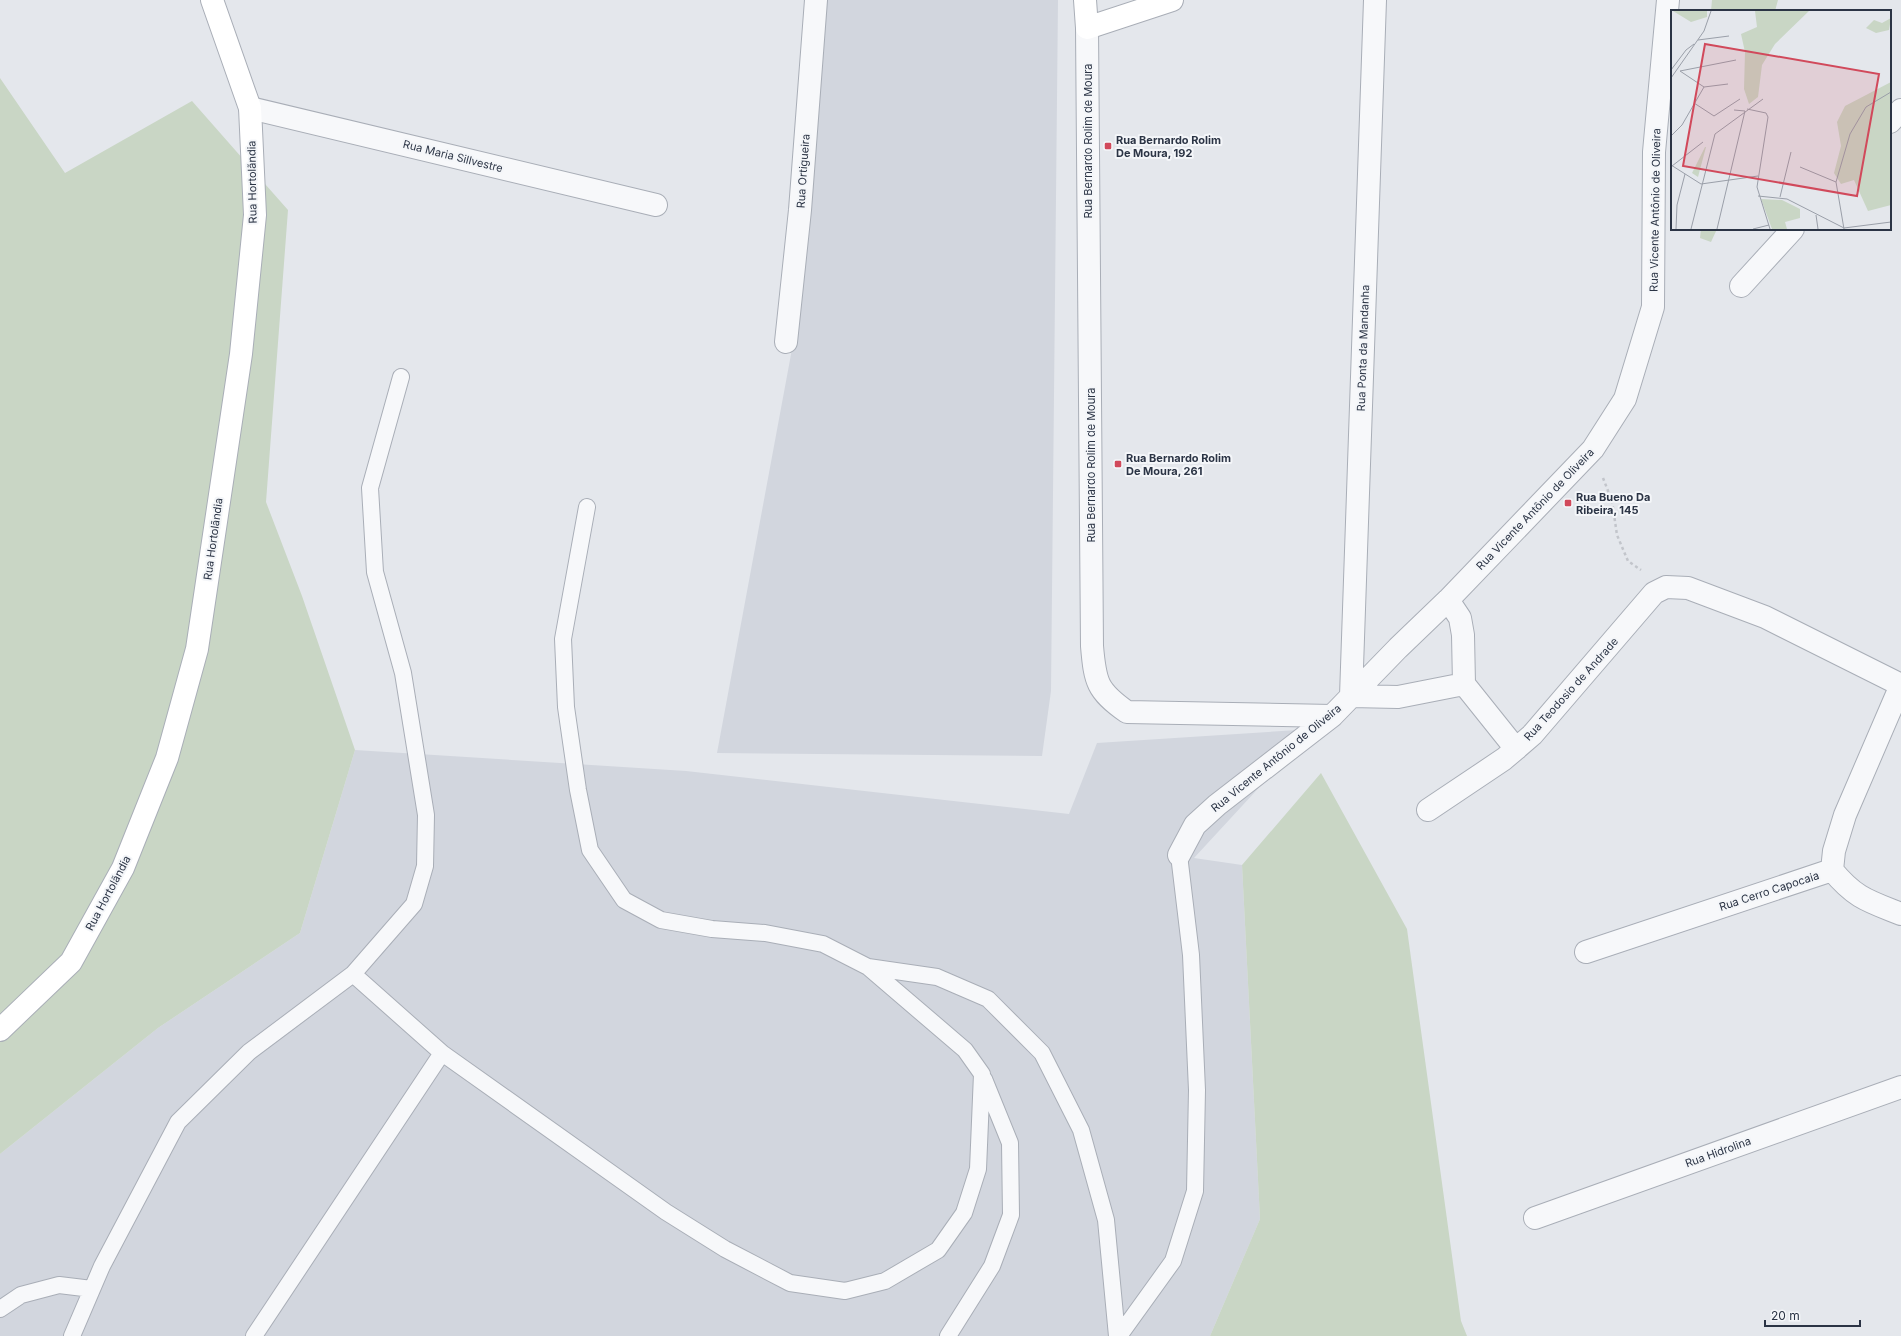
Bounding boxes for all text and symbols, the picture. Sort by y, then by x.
inset map [1671,10,1891,230]
street label: Rua Bernardo Rolim de Moura [1081,63,1095,219]
street label: Rua Vicente Antônio de Oliveira [1647,128,1663,292]
street label: Rua Ortigueira [793,133,813,209]
place label: Rua Bernardo Rolim De Moura, 192 [1116,133,1221,160]
street label: Rua Maria Sillvestre [402,137,504,175]
street label: Rua Hortolãndia [244,140,260,224]
marker: Rua Bernardo Rolim De Moura, 192 [1103,141,1113,151]
street label: Rua Ponta da Mandanha [1354,285,1372,411]
street label: Rua Bernardo Rolim de Moura [1084,387,1098,543]
street label: Rua Vicente Antônio de Oliveira [1473,445,1597,573]
place label: Rua Bernardo Rolim De Moura, 261 [1126,451,1231,478]
marker: Rua Bernardo Rolim De Moura, 261 [1113,459,1123,469]
place label: Rua Bueno Da Ribeira, 145 [1576,490,1650,517]
street label: Rua Hortolãndia [200,497,226,581]
marker: Rua Bueno Da Ribeira, 145 [1563,498,1573,508]
street label: Rua Teodosio de Andrade [1521,634,1621,744]
street label: Rua Vicente Antônio de Oliveira [1208,701,1344,815]
street label: Rua Hortolãndia [82,853,134,933]
street label: Rua Cerro Capocaia [1717,868,1821,914]
street label: Rua Hidrolina [1683,1134,1753,1170]
scale bar [1765,1302,1860,1328]
text: 20 m [1771,1308,1800,1323]

